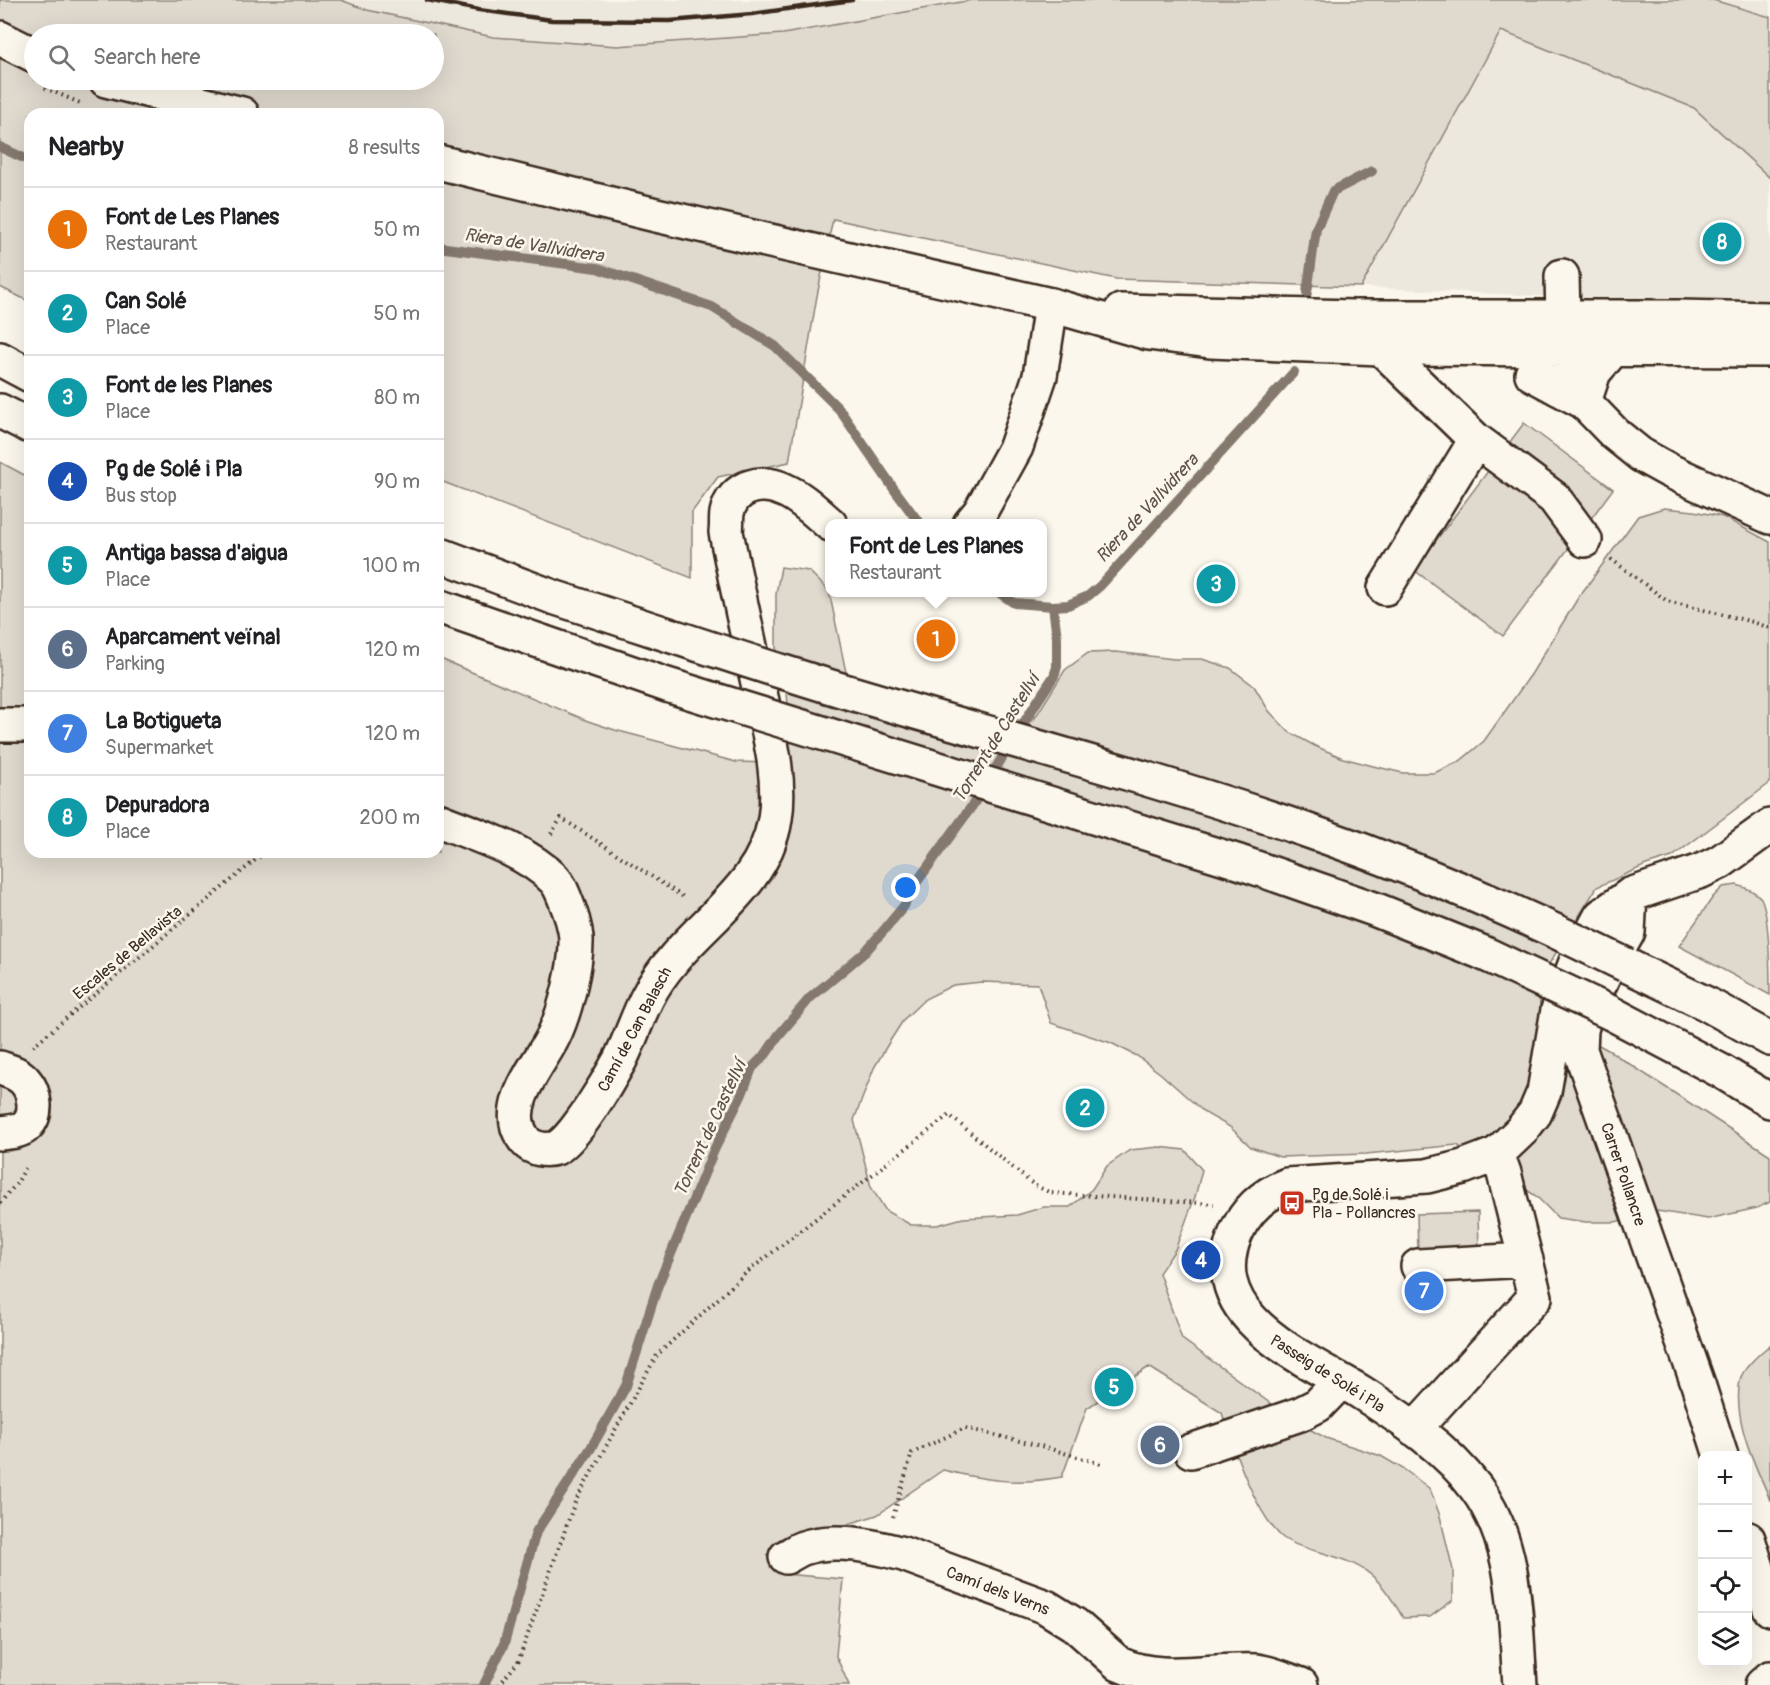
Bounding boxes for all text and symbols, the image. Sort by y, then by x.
search box [24,24,444,90]
icon: search [45,41,78,74]
text: Search here [93,43,200,71]
text: Nearby [48,131,124,163]
text: 8 results [349,135,420,160]
text: Font de Les Planes [105,203,279,231]
text: 1 [64,217,71,242]
text: 50 m [373,217,420,242]
pin: 8 [1702,220,1742,264]
water label: Riera de Vallvidrera [463,223,607,268]
text: Restaurant [105,231,197,256]
text: Can Solé [105,287,187,315]
text: 2 [62,301,73,326]
text: 50 m [373,301,420,326]
text: Place [105,315,150,340]
text: Font de les Planes [105,371,272,399]
text: 3 [62,385,73,410]
text: 80 m [374,385,420,410]
text: Place [105,399,150,424]
water label: Riera de Vallvidrera [1091,448,1205,568]
text: Pg de Solé i Pla [105,455,242,483]
text: 4 [62,469,73,494]
text: 90 m [374,469,420,494]
text: Bus stop [105,483,177,508]
popup [825,519,1047,597]
text: Font de Les Planes [849,532,1023,560]
text: Antiga bassa d'aigua [105,539,288,567]
text: 5 [62,553,73,578]
text: 100 m [363,553,420,578]
text: Restaurant [849,560,941,585]
pin: 3 [1196,562,1236,606]
text: Place [105,567,150,592]
pin: 1 [916,616,956,662]
text: Aparcament veïnal [105,623,281,651]
text: 6 [62,637,73,662]
text: 120 m [365,637,420,662]
text: Parking [105,651,165,676]
water label: Torrent de Castellví [947,667,1047,807]
text: La Botigueta [105,707,222,735]
text: 7 [62,721,73,746]
text: 120 m [365,721,420,746]
text: Supermarket [105,735,214,760]
text: Depuradora [105,791,209,819]
text: 8 [62,805,73,830]
text: 200 m [359,805,420,830]
text: Place [105,819,150,844]
your location [891,873,920,902]
street label: Escales de Bellavista [69,901,186,1004]
street label: Camí de Can Balasch [593,964,676,1095]
water label: Torrent de Castellví [669,1054,753,1200]
pin: 2 [1066,1086,1104,1130]
street label: Carrer Pollancre [1596,1120,1650,1229]
place label: Pg de Solé i Pla - Pollancres [1312,1185,1415,1223]
bus stop icon: Pg de Solé i Pla - Pollancres [1277,1188,1307,1218]
pin: 4 [1182,1238,1220,1282]
pin: 7 [1404,1268,1444,1314]
street label: Passeig de Solé i Pla [1266,1330,1389,1417]
pin: 5 [1094,1364,1134,1410]
pin: 6 [1140,1422,1180,1468]
map controls [1698,1451,1752,1667]
button: + [1698,1451,1752,1505]
button: − [1698,1505,1752,1559]
button: locate [1698,1559,1752,1613]
street label: Camí dels Verns [943,1562,1052,1620]
button: layers [1698,1613,1752,1667]

